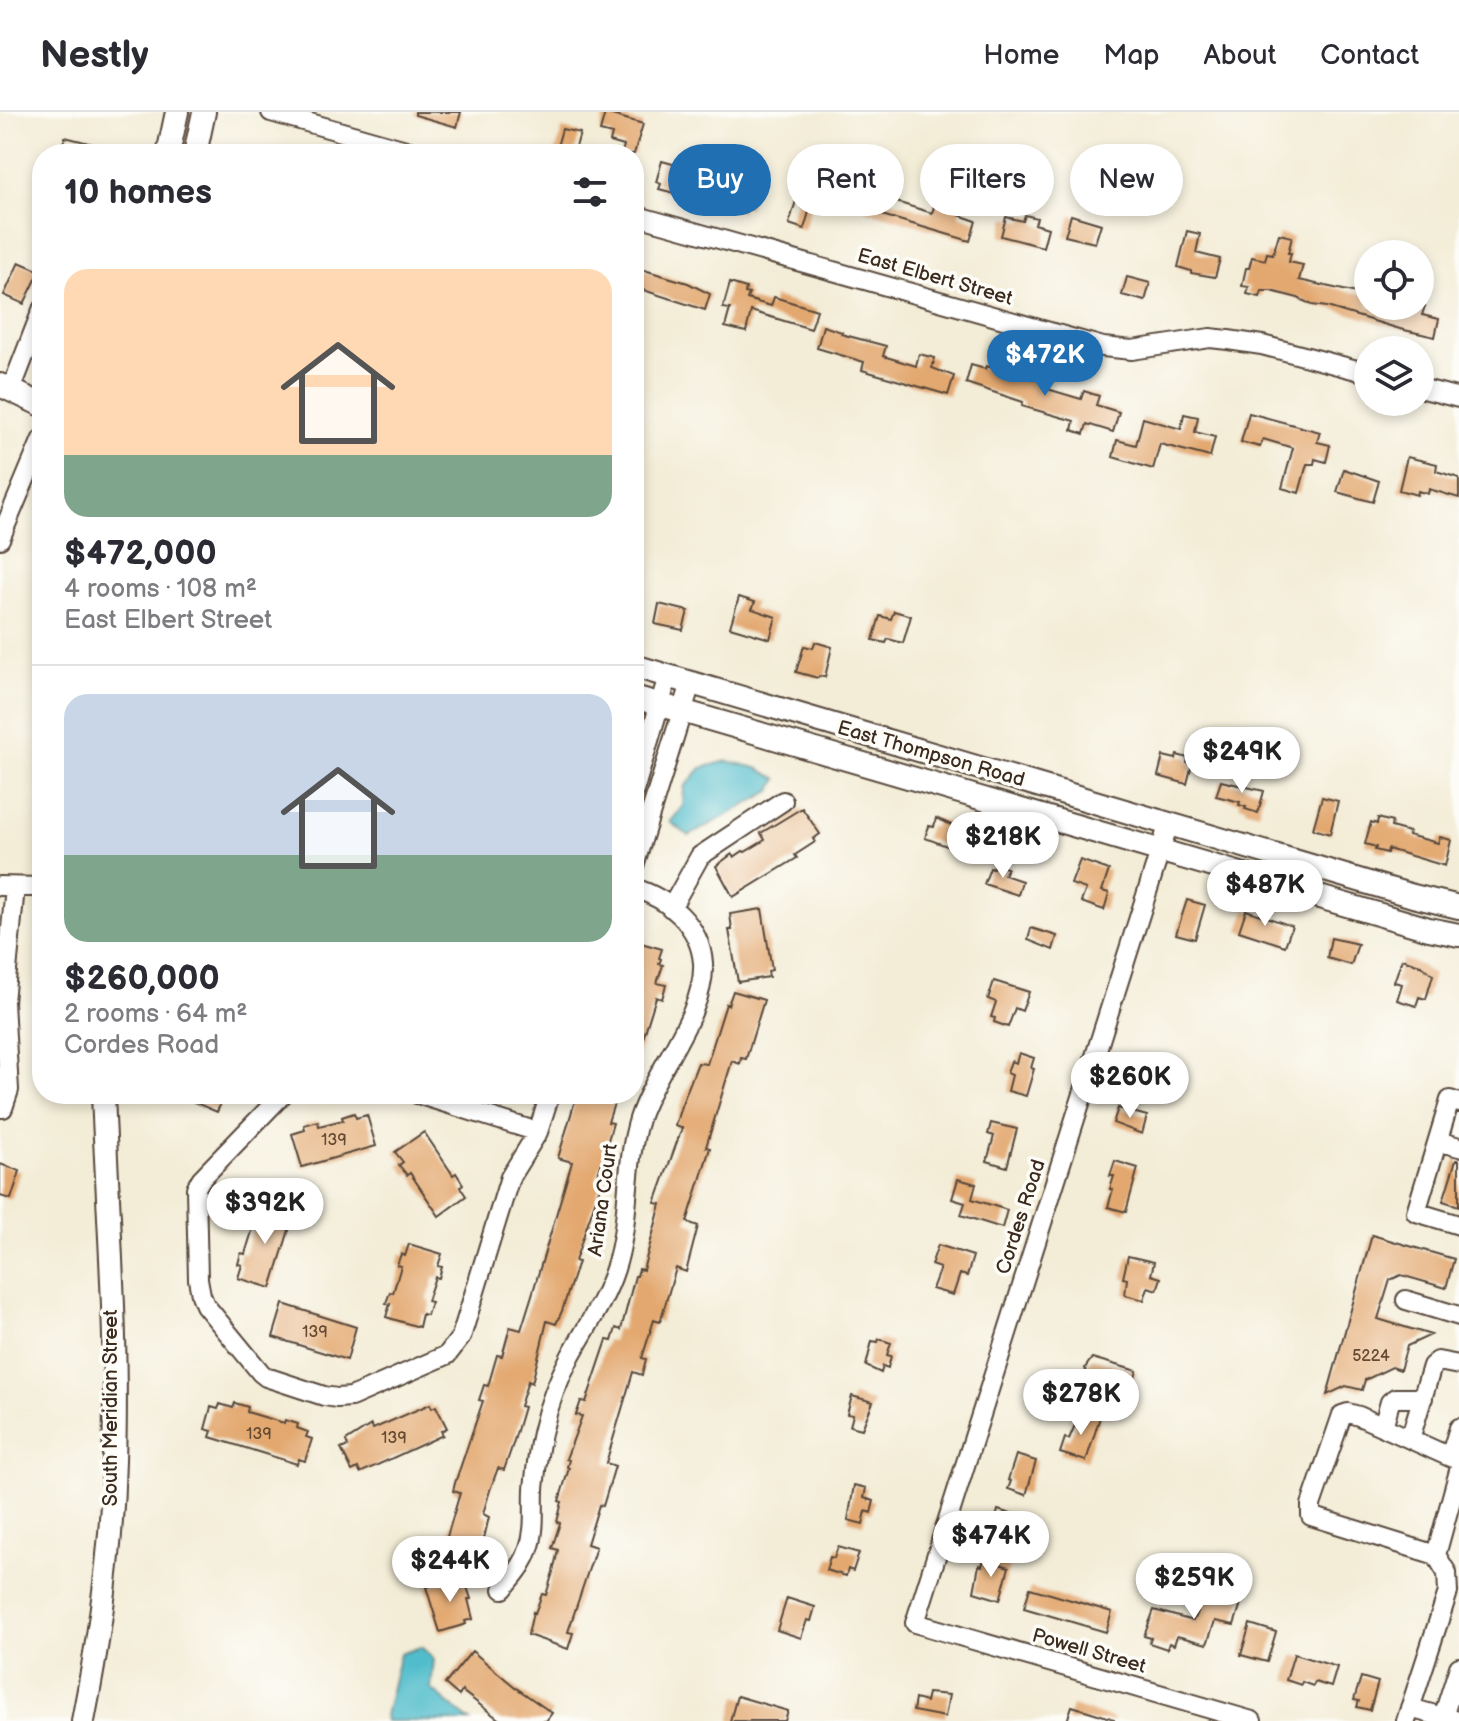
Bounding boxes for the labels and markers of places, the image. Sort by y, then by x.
pin: $472K [989,330,1101,398]
pin: $249K [1186,727,1298,795]
pin: $218K [947,812,1059,880]
pin: $487K [1209,860,1321,928]
pin: $260K [1074,1052,1186,1120]
pin: $392K [209,1178,321,1246]
pin: $278K [1025,1369,1137,1437]
pin: $474K [935,1511,1047,1579]
pin: $244K [394,1536,506,1604]
pin: $259K [1138,1553,1250,1621]

